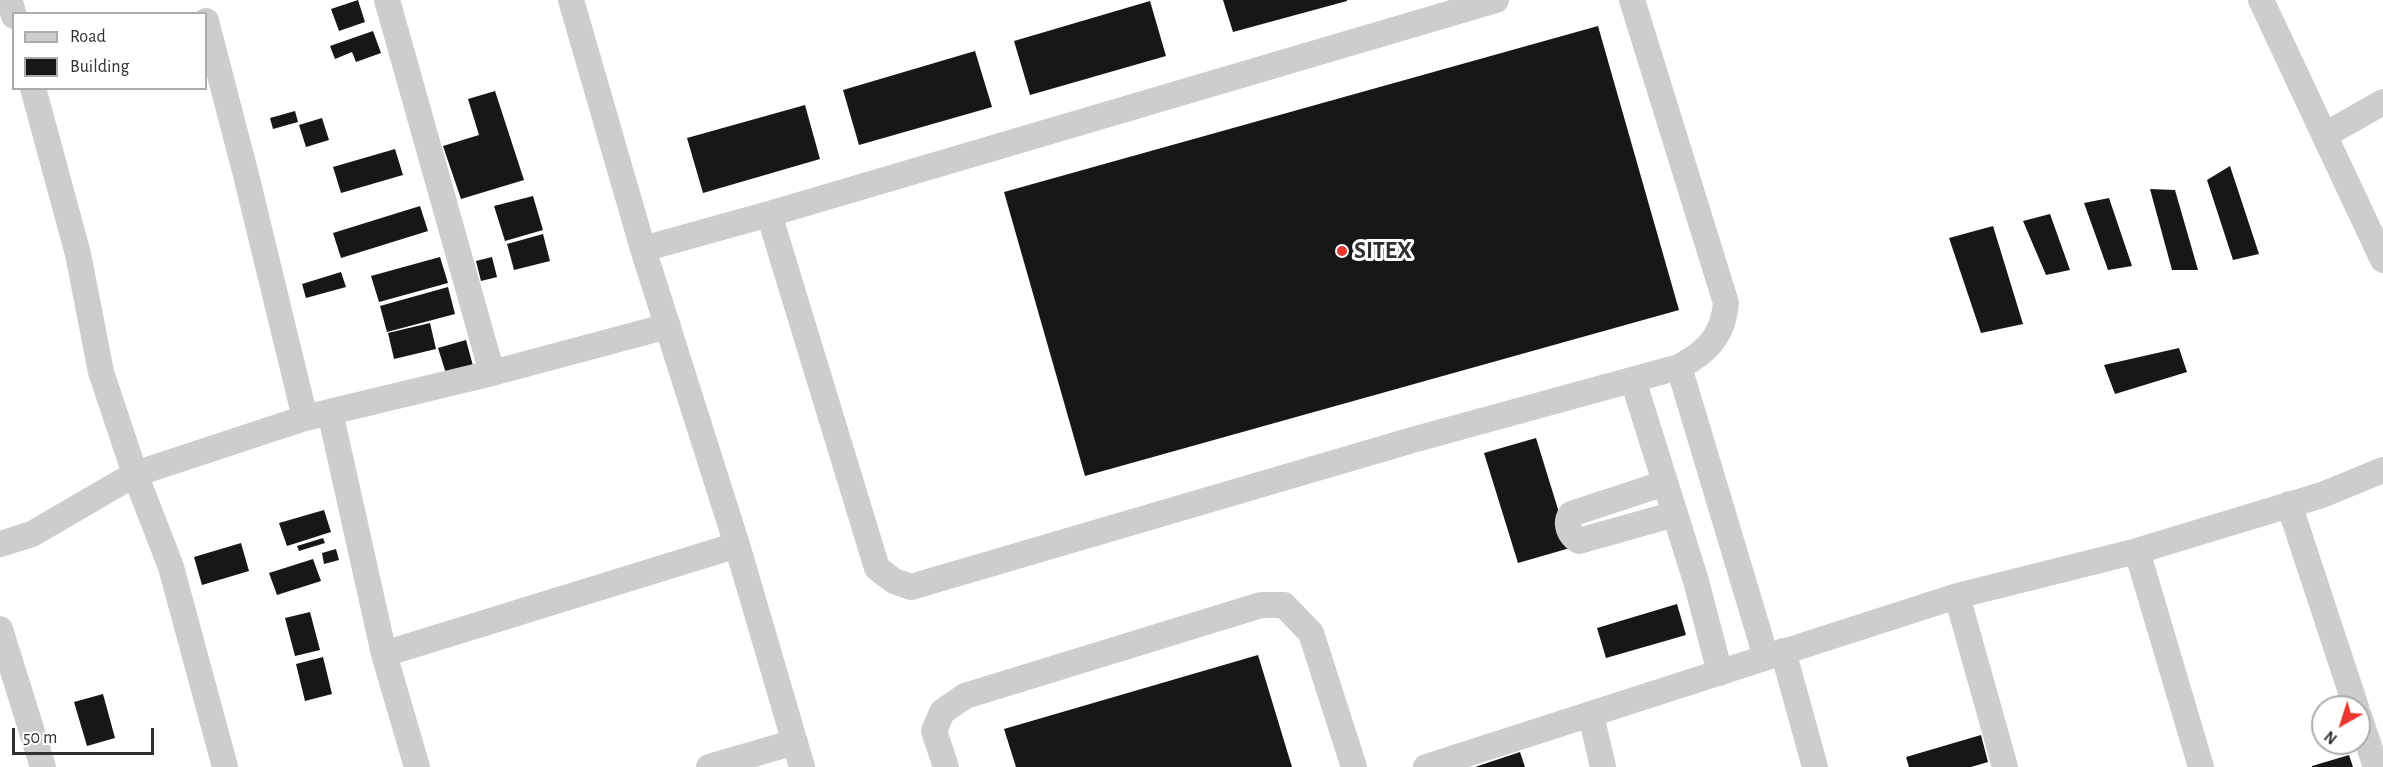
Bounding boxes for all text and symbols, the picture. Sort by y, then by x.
legend [12,12,207,90]
text: Road [70,28,106,46]
text: Building [70,58,129,76]
place label: SITEX [1354,237,1412,265]
marker: SITEX [1335,244,1349,258]
north arrow [2311,695,2371,755]
scale bar [15,716,158,754]
text: N [2322,728,2340,747]
text: 50 m [23,729,57,747]

